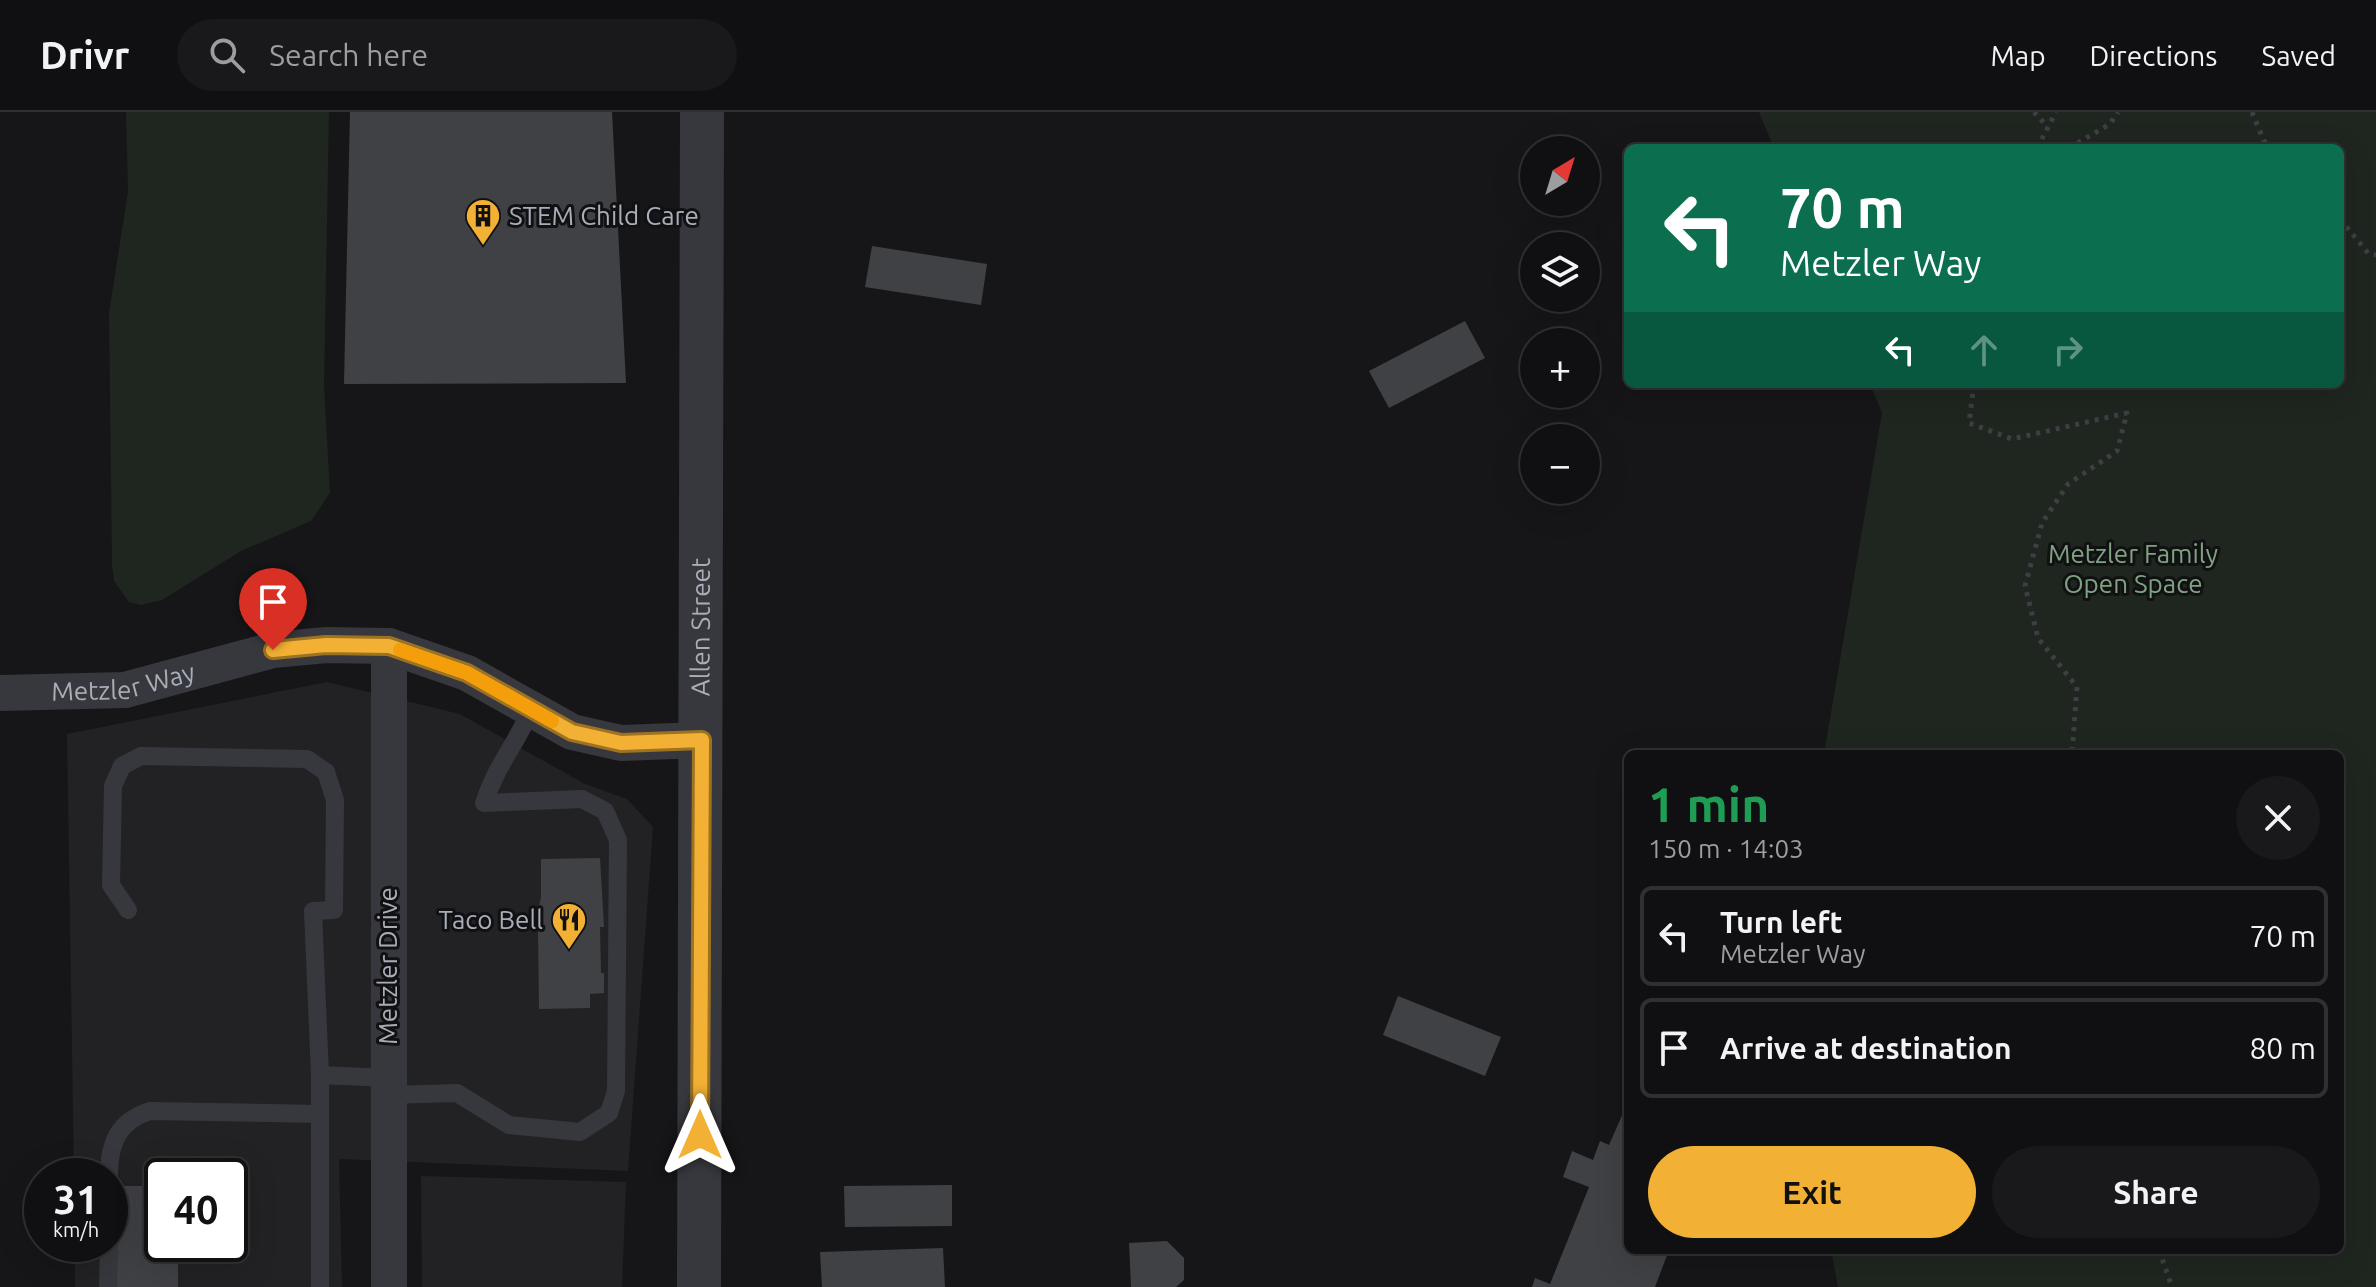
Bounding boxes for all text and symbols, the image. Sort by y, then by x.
search box [177,19,737,91]
icon: search [205,33,249,77]
text: Drivr [40,34,129,76]
text: Search here [269,38,428,72]
text: Map [1990,40,2046,71]
text: Directions [2090,40,2217,71]
text: Saved [2261,40,2336,71]
north arrow [1520,136,1600,216]
map controls [1520,136,1600,504]
icon: left [1648,176,1752,280]
text: 70 m [1780,176,1905,239]
building icon: STEM Child Care [464,197,502,247]
place label: STEM Child Care [509,201,699,230]
button: layers [1520,232,1600,312]
text: Metzler Way [1780,242,1981,283]
button: + [1520,328,1600,408]
icon: left [1878,328,1922,372]
icon: ahead [1962,328,2006,372]
icon: right [2046,328,2090,372]
button: − [1520,424,1600,504]
park label: Metzler Family Open Space [2048,539,2218,598]
street label: Allen Street [686,558,715,696]
pin [239,568,307,650]
icon: arrive [251,580,295,624]
street label: Metzler Way [51,657,198,706]
button: close [2236,776,2320,860]
text: 1 min [1648,777,1769,831]
text: 150 m · 14:03 [1648,834,1804,863]
street label: Metzler Drive [373,887,402,1045]
restaurant icon: Taco Bell [550,901,588,951]
place label: Taco Bell [439,905,543,934]
text: Turn left [1720,905,1842,939]
icon: left [1652,914,1696,958]
text: 70 m [2249,919,2316,953]
text: Metzler Way [1720,939,1866,968]
icon: arrive [1652,1026,1696,1070]
text: Arrive at destination [1720,1031,2012,1065]
text: 80 m [2249,1031,2316,1065]
position arrow [658,1093,742,1177]
button: Exit [1648,1146,1976,1238]
button: Share [1992,1146,2320,1238]
speed limit sign: 40 [144,1158,248,1262]
text: 31 [53,1177,99,1222]
text: km/h [53,1218,99,1241]

